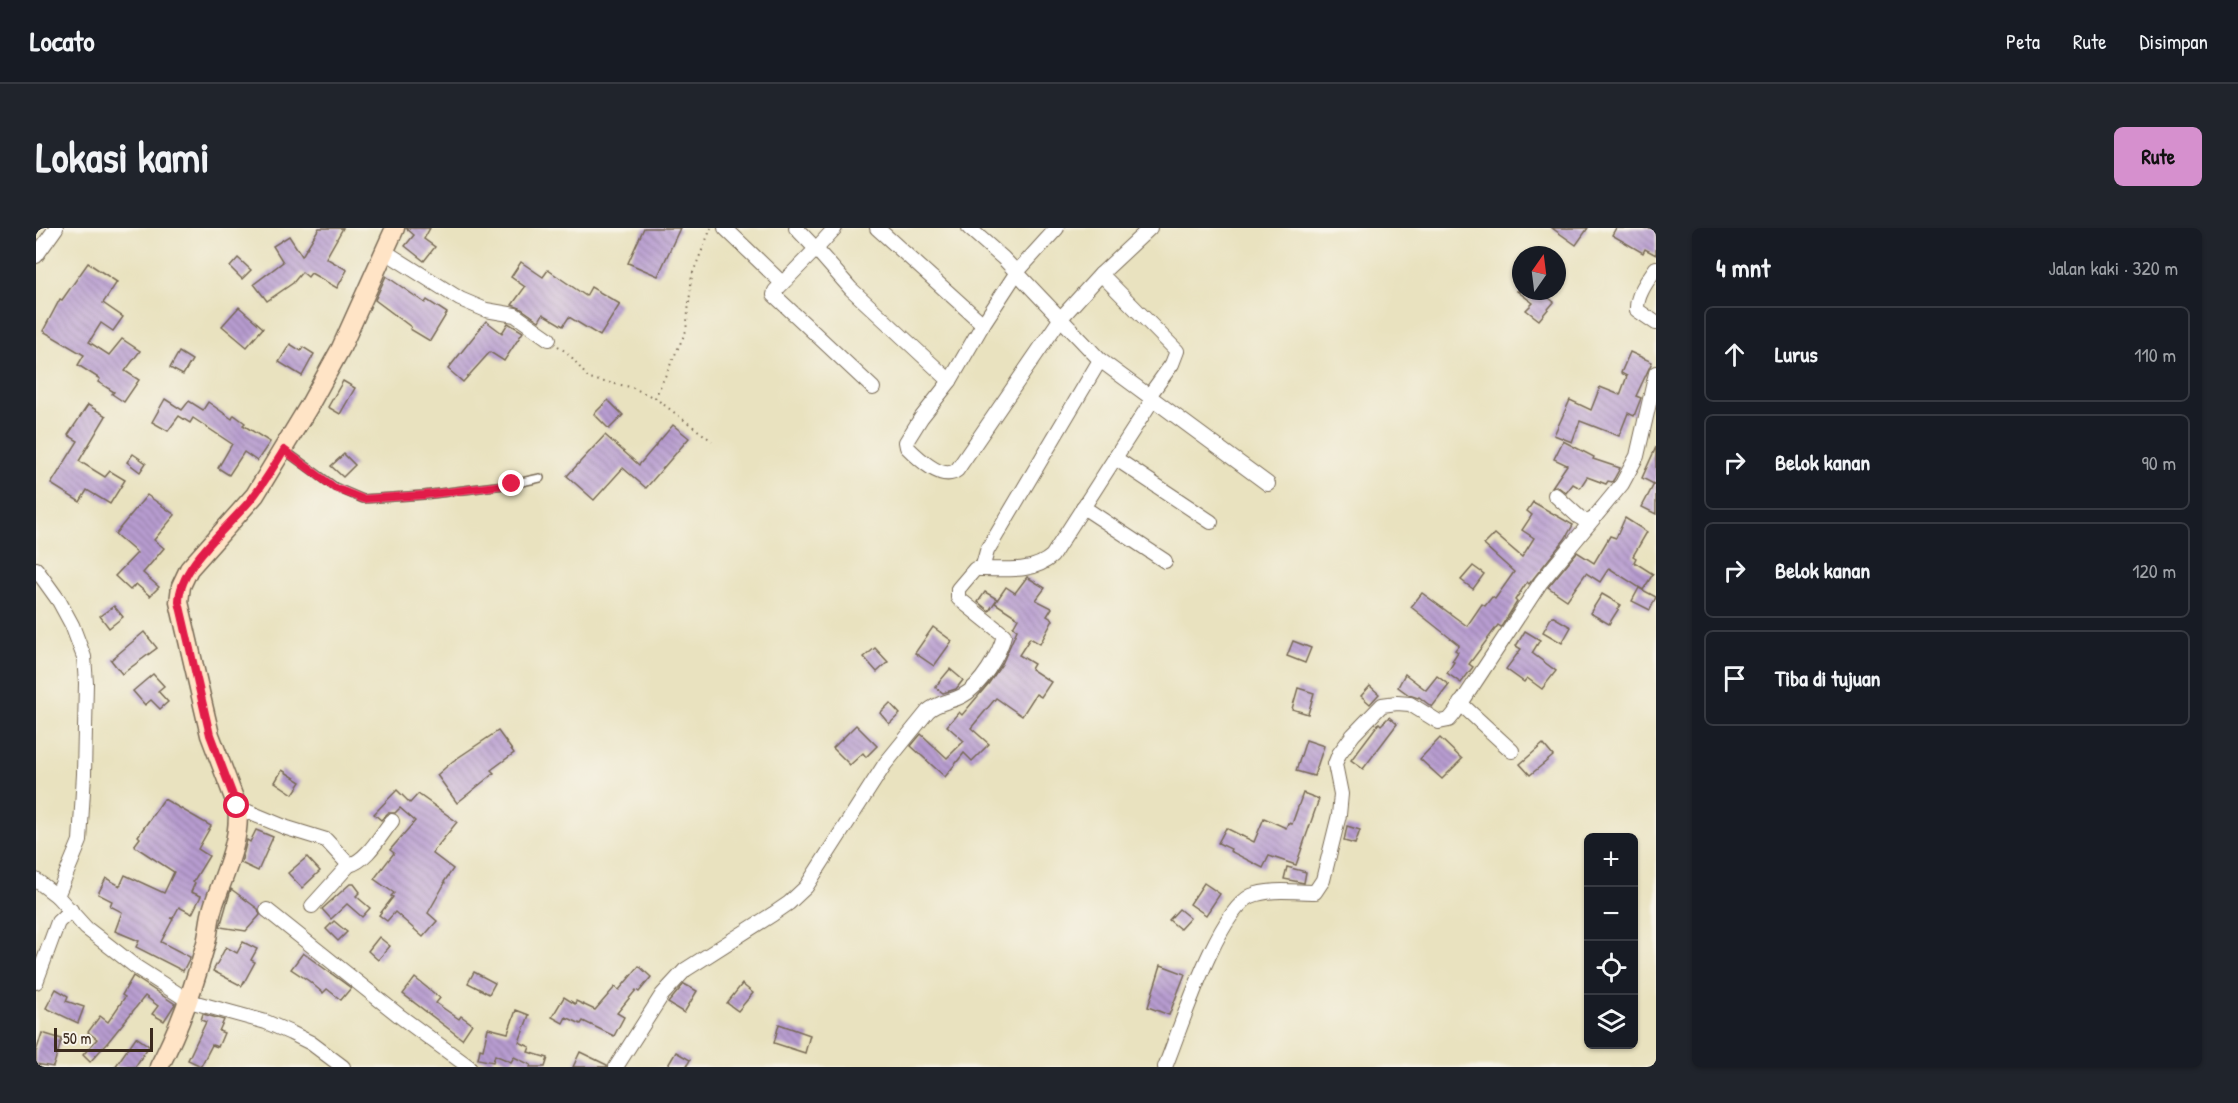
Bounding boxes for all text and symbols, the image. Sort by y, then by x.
text: Locato [30,22,94,60]
text: Peta [2006,27,2040,56]
text: Rute [2073,27,2107,56]
text: Disimpan [2140,27,2208,56]
button: Rute [2114,127,2202,186]
text: Lokasi kami [36,128,210,185]
north arrow [1512,246,1566,300]
text: 4 mnt [1716,250,1770,285]
text: Jalan kaki · 320 m [2048,254,2178,281]
icon: ahead [1718,338,1751,371]
text: Lurus [1775,339,1818,369]
text: 110 m [2134,341,2176,368]
icon: right [1718,446,1751,479]
text: Belok kanan [1775,447,1870,477]
text: 90 m [2142,449,2176,476]
route end [498,470,524,496]
icon: right [1718,554,1751,587]
text: Belok kanan [1775,555,1870,585]
text: 120 m [2132,557,2176,584]
icon: arrive [1718,662,1751,695]
text: Tiba di tujuan [1775,663,1880,693]
route start [223,792,249,818]
map controls [1584,833,1638,1049]
button: + [1584,833,1638,887]
button: − [1584,887,1638,941]
button: locate [1584,941,1638,995]
button: layers [1584,995,1638,1049]
scale bar [54,1025,153,1052]
text: 50 m [63,1027,92,1049]

